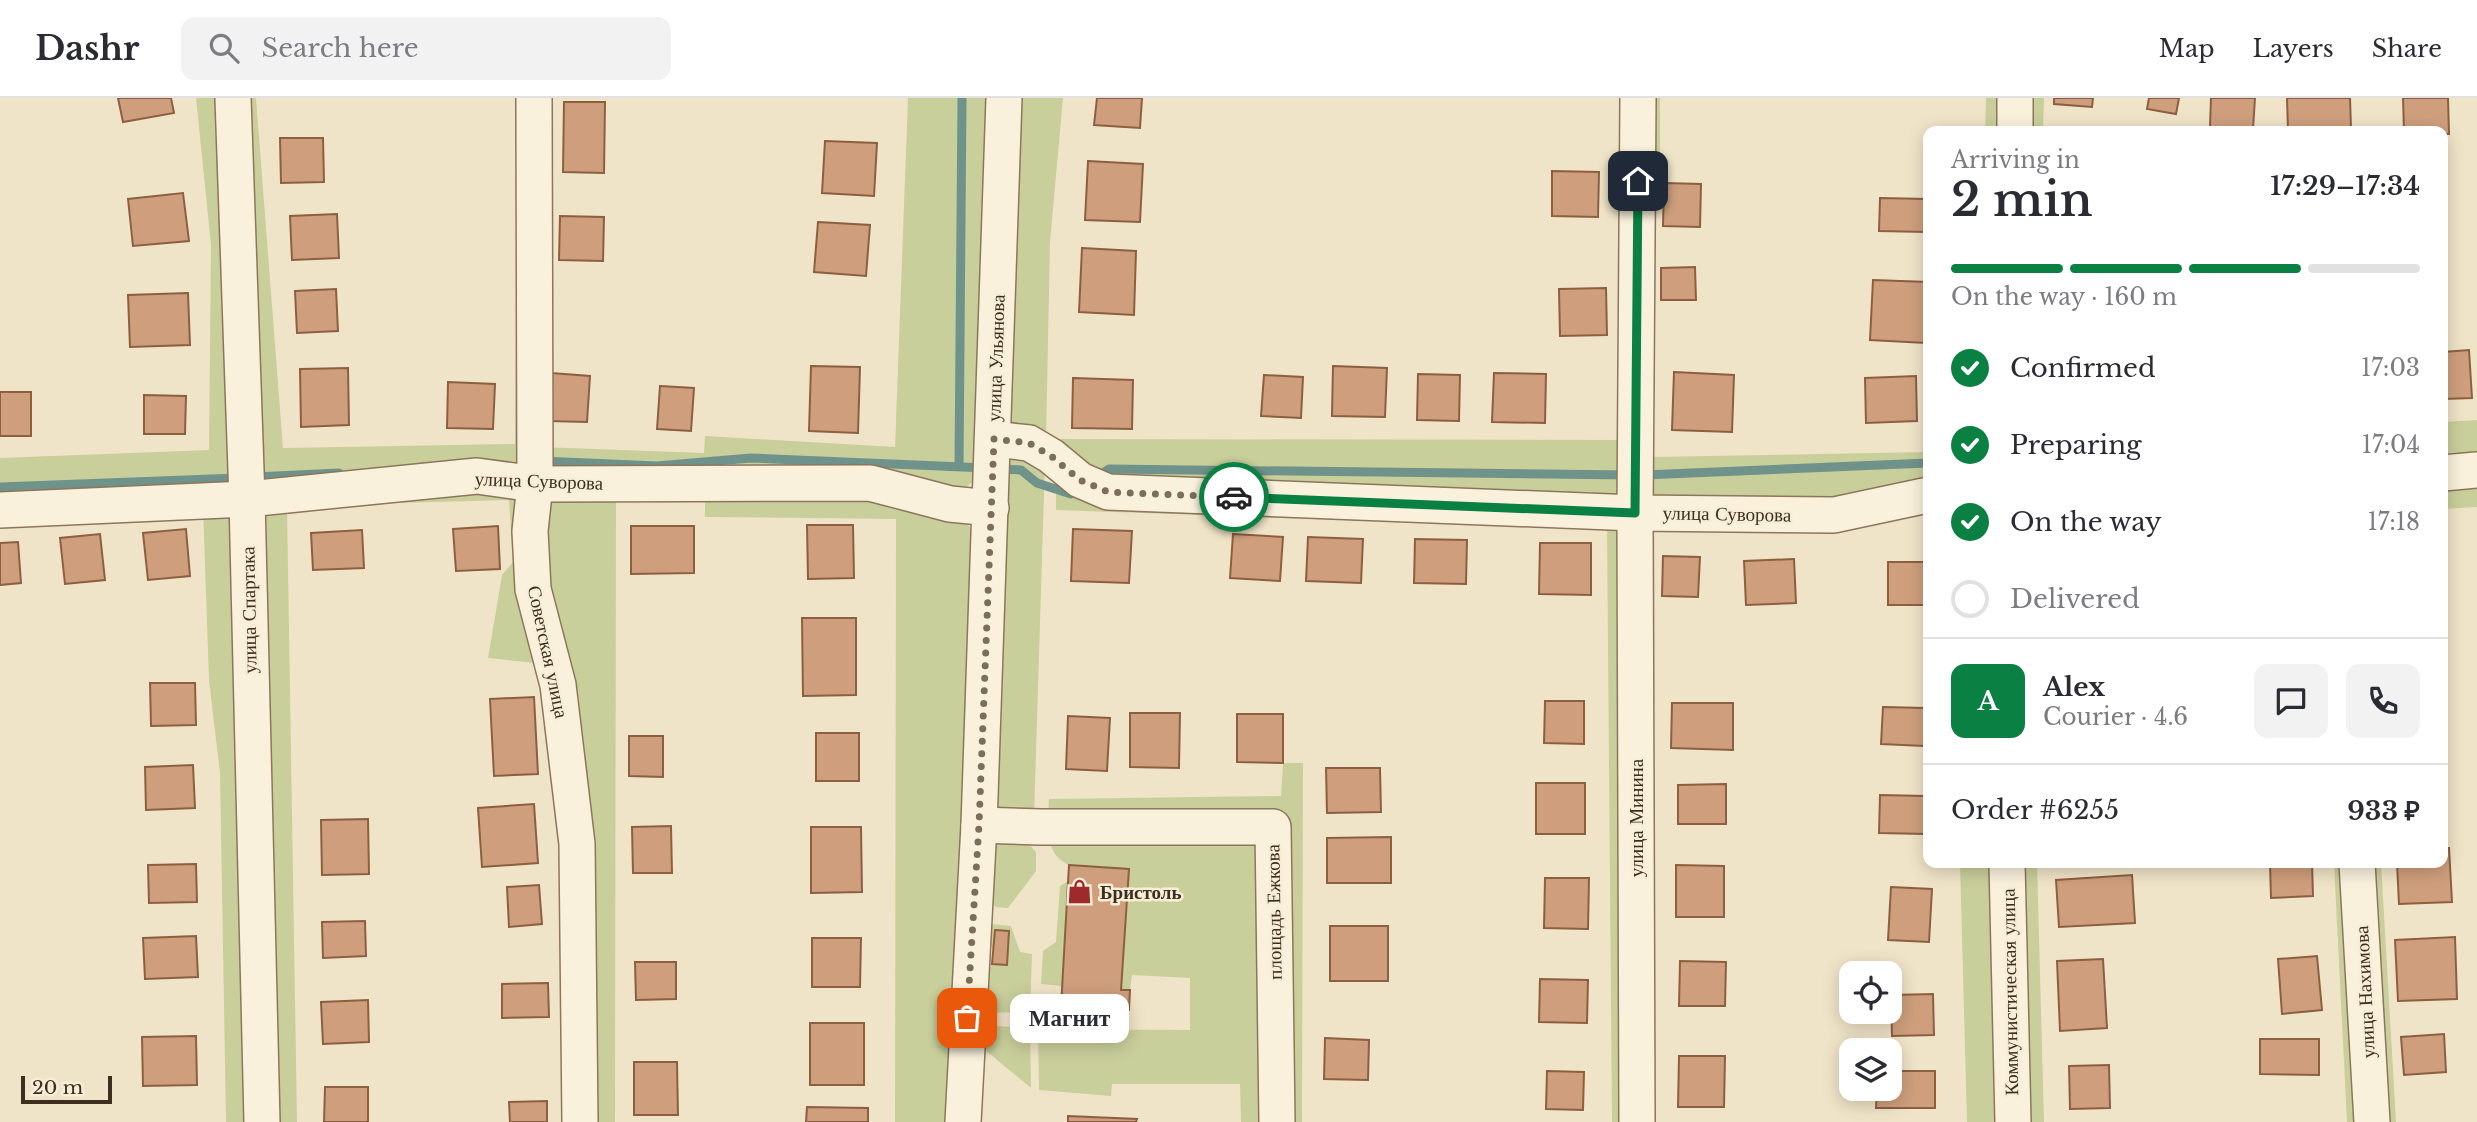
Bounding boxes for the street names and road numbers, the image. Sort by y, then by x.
street label: улица Ульянова [982,293,1010,422]
street label: улица Суворова [474,467,604,495]
street label: улица Суворова [1663,501,1792,527]
street label: улица Спартака [236,546,262,674]
street label: Советская улица [523,584,573,721]
street label: улица Минина [1625,758,1648,877]
street label: площадь Ежкова [1261,843,1287,980]
street label: Коммунистическая улица [1997,888,2023,1096]
street label: улица Нахимова [2350,924,2380,1059]

